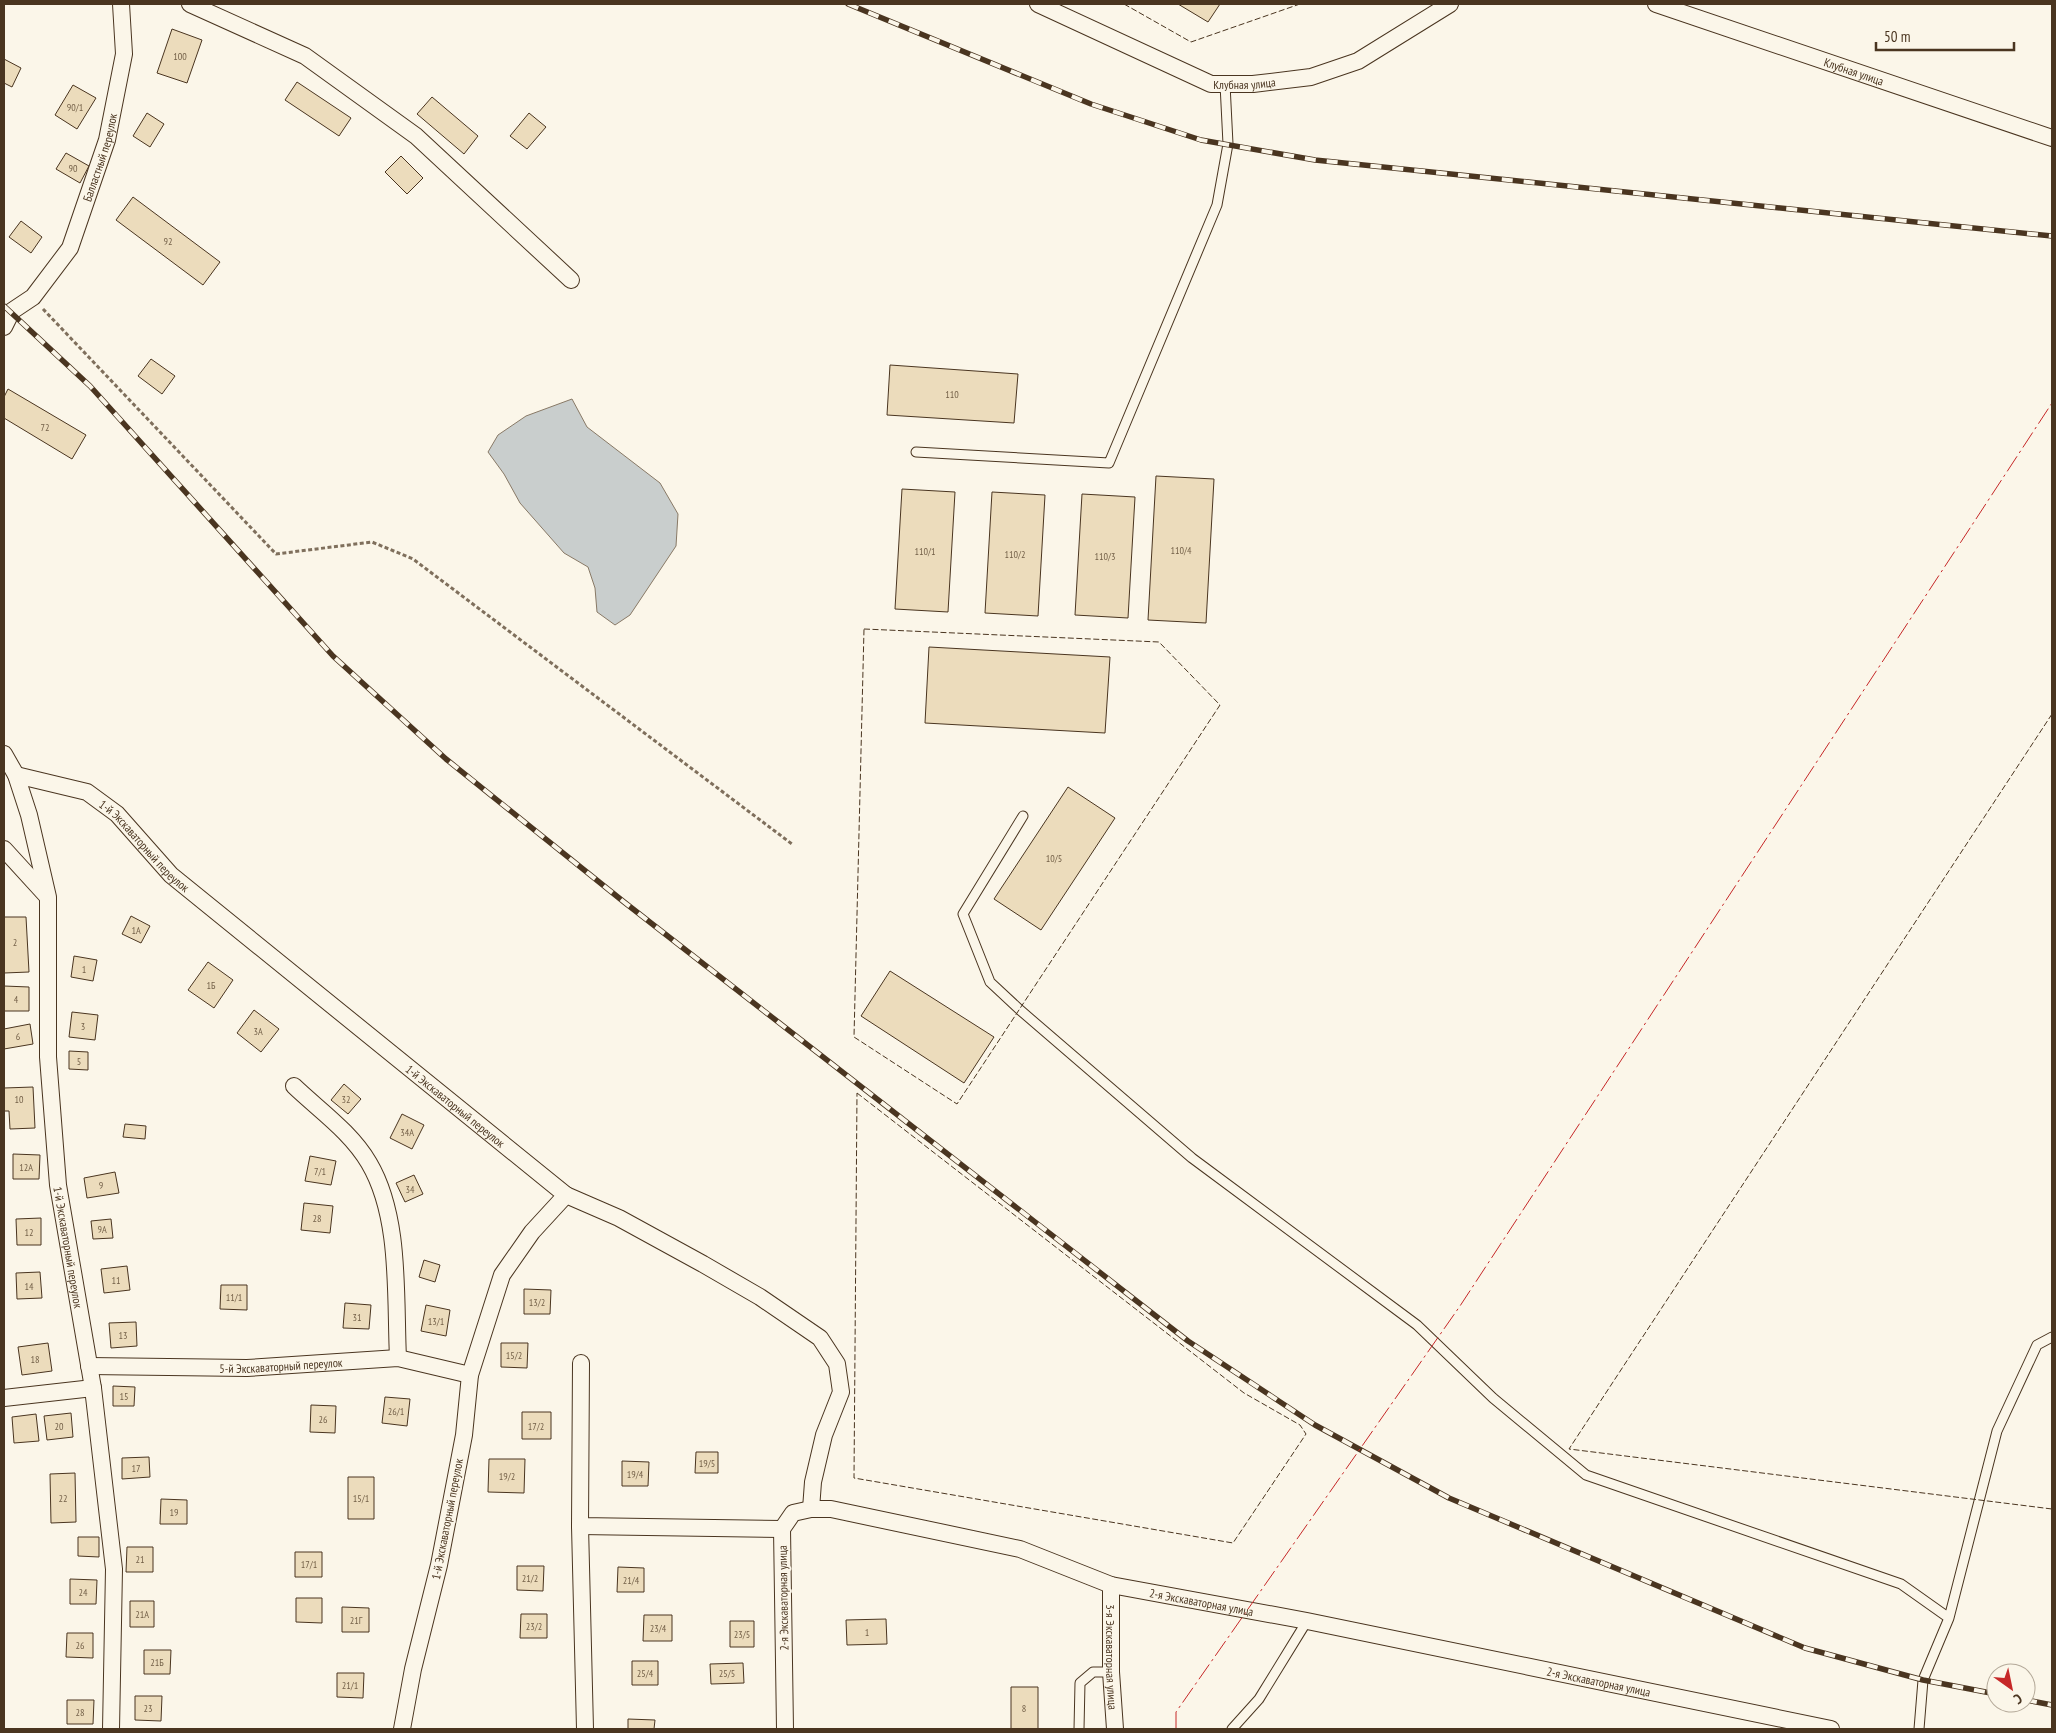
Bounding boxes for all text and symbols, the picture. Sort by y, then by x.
scale bar [1876,20,2014,52]
text: 50 m [1884,27,1910,46]
house number: 100 [173,50,187,63]
street label: Клубная улица [1822,54,1886,88]
street label: Клубная улица [1213,74,1276,92]
house number: 90/1 [67,101,83,114]
street label: Балластный переулок [79,112,120,203]
house number: 90 [69,162,78,175]
house number: 92 [164,235,173,248]
house number: 110 [945,388,959,401]
house number: 72 [41,421,50,434]
house number: 110/4 [1171,544,1192,557]
house number: 110/1 [915,545,935,558]
house number: 110/2 [1005,548,1025,561]
house number: 110/3 [1095,550,1115,563]
street label: 1-й Экскаваторный переулок [97,796,193,895]
house number: 10/5 [1046,852,1062,865]
house number: 1А [131,924,141,937]
house number: 2 [13,936,17,949]
house number: 1 [82,963,86,976]
house number: 1Б [207,979,216,992]
house number: 4 [14,993,19,1006]
house number: 3 [81,1020,85,1033]
house number: 3А [253,1025,263,1038]
house number: 6 [16,1030,21,1043]
house number: 5 [77,1055,81,1068]
street label: 1-й Экскаваторный переулок [403,1061,508,1150]
house number: 10 [15,1093,24,1106]
house number: 32 [342,1093,351,1106]
house number: 34А [400,1126,414,1139]
house number: 12А [19,1161,33,1174]
house number: 7/1 [314,1165,326,1178]
house number: 9 [99,1179,103,1192]
house number: 34 [406,1183,415,1196]
street label: 1-й Экскаваторный переулок [51,1185,87,1310]
house number: 28 [313,1212,322,1225]
house number: 9А [97,1223,107,1236]
house number: 12 [25,1226,34,1239]
house number: 11 [112,1274,121,1287]
house number: 14 [25,1280,34,1293]
house number: 11/1 [226,1291,242,1304]
house number: 13/2 [529,1296,545,1309]
house number: 31 [353,1311,362,1324]
house number: 13/1 [428,1315,444,1328]
house number: 13 [119,1329,128,1342]
house number: 15/2 [506,1349,522,1362]
house number: 18 [31,1353,40,1366]
street label: 5-й Экскаваторный переулок [219,1354,343,1376]
house number: 15 [120,1390,129,1403]
house number: 26/1 [388,1405,404,1418]
house number: 26 [319,1413,328,1426]
house number: 20 [55,1420,64,1433]
house number: 17/2 [528,1420,544,1433]
street label: 1-й Экскаваторный переулок [428,1457,466,1581]
house number: 19/5 [699,1457,715,1470]
house number: 17 [132,1462,141,1475]
house number: 19/4 [627,1468,644,1481]
house number: 19/2 [499,1470,515,1483]
house number: 22 [59,1492,68,1505]
house number: 15/1 [353,1492,369,1505]
house number: 19 [170,1506,179,1519]
street label: 2-я Экскаваторная улица [775,1545,791,1651]
house number: 21 [136,1553,145,1566]
house number: 17/1 [301,1558,317,1571]
house number: 21/2 [522,1572,538,1585]
house number: 21/4 [623,1574,640,1587]
street label: 2-я Экскаваторная улица [1148,1585,1255,1619]
house number: 24 [79,1586,88,1599]
street label: 3-я Экскаваторная улица [1104,1604,1121,1710]
house number: 21А [135,1608,149,1621]
house number: 21Г [350,1614,363,1627]
house number: 23/2 [526,1620,542,1633]
house number: 23/4 [650,1622,667,1635]
house number: 1 [865,1626,869,1639]
house number: 23/5 [734,1628,750,1641]
house number: 26 [76,1639,85,1652]
house number: 21Б [150,1656,164,1669]
street label: 2-я Экскаваторная улица [1545,1663,1652,1699]
north arrow [1986,1663,2036,1713]
house number: 25/4 [637,1667,654,1680]
house number: 25/5 [719,1667,735,1680]
house number: 21/1 [342,1679,358,1692]
text: С [2010,1690,2026,1709]
house number: 23 [144,1702,153,1715]
house number: 8 [1022,1702,1026,1715]
house number: 28 [76,1706,85,1719]

